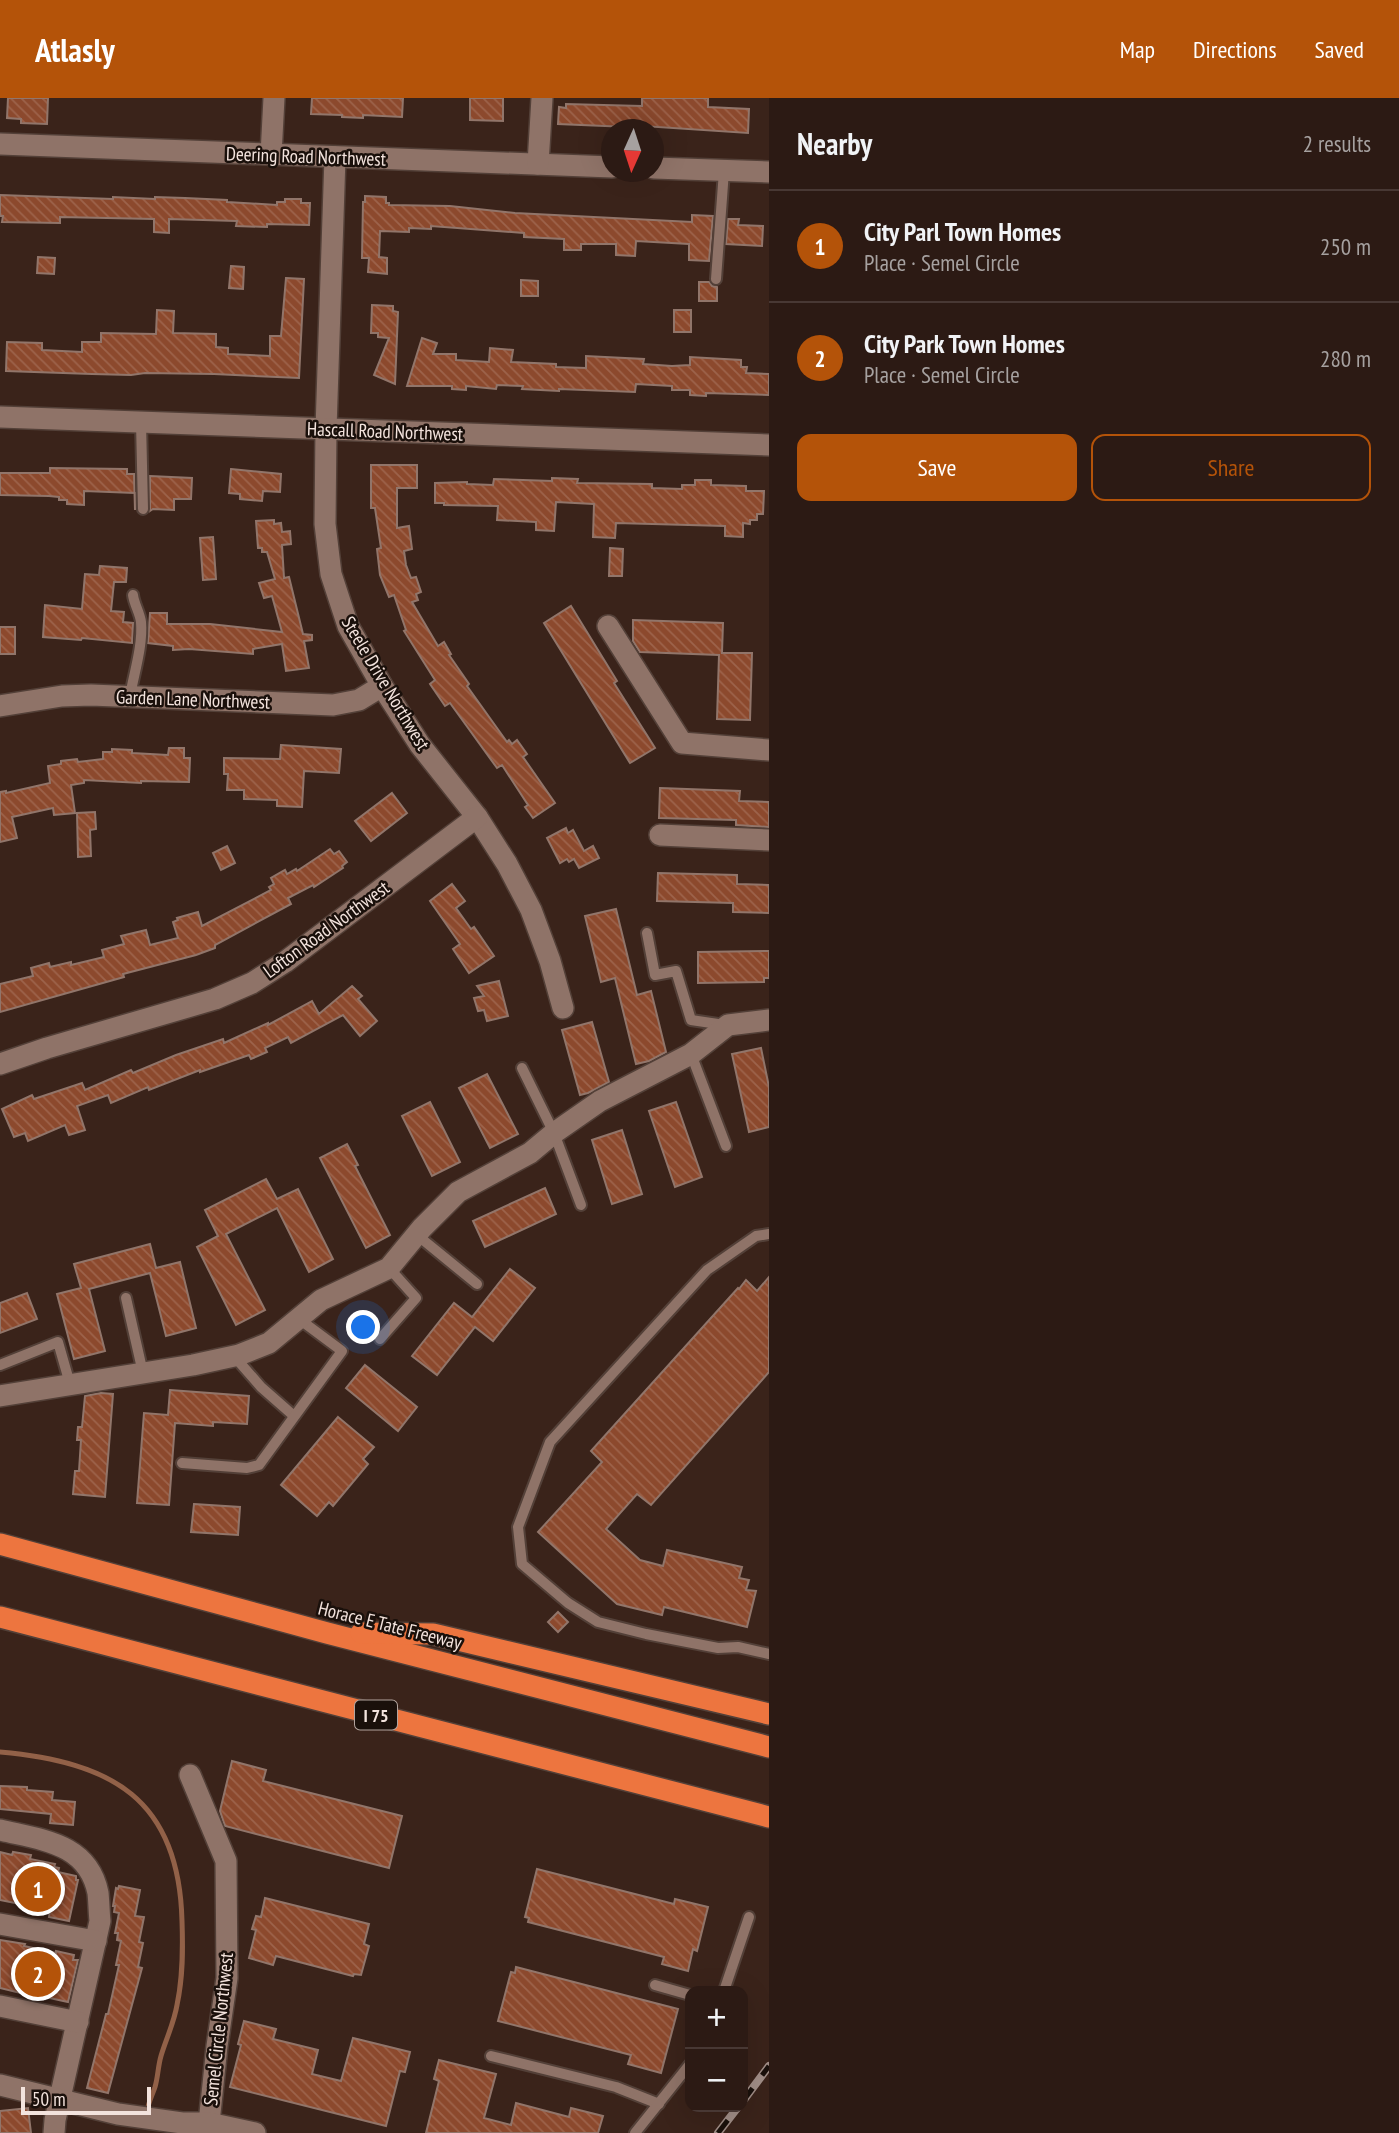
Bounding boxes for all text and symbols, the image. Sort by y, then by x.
text: Atlasly [35,28,115,71]
text: Map [1120,34,1155,65]
text: Directions [1193,34,1277,65]
text: Saved [1315,34,1364,65]
north arrow [601,119,664,182]
text: Nearby [797,124,872,163]
text: 2 results [1303,129,1371,158]
street label: Deering Road Northwest [226,141,387,171]
text: City Parl Town Homes [864,215,1061,248]
text: 1 [815,232,826,261]
text: 250 m [1320,232,1371,261]
text: Place · Semel Circle [864,248,1020,277]
text: City Park Town Homes [864,327,1065,360]
text: 2 [815,344,826,373]
text: 280 m [1320,344,1371,373]
text: Place · Semel Circle [864,360,1020,389]
street label: Hascall Road Northwest [307,416,464,446]
button: Save [797,434,1077,501]
button: Share [1091,434,1371,501]
street label: Steele Drive Northwest [337,612,436,755]
street label: Garden Lane Northwest [116,684,271,714]
street label: Lofton Road Northwest [258,875,394,983]
your location [346,1310,380,1344]
street label: Horace E Tate Freeway [316,1596,465,1655]
road number: I 75 [355,1700,397,1730]
pin: 1 [15,1863,61,1915]
pin: 2 [15,1948,61,2000]
street label: Semel Circle Northwest [198,1950,238,2107]
map controls [685,1986,748,2112]
button: + [685,1986,748,2049]
button: − [685,2049,748,2112]
scale bar [21,2084,150,2116]
text: 50 m [32,2087,66,2111]

